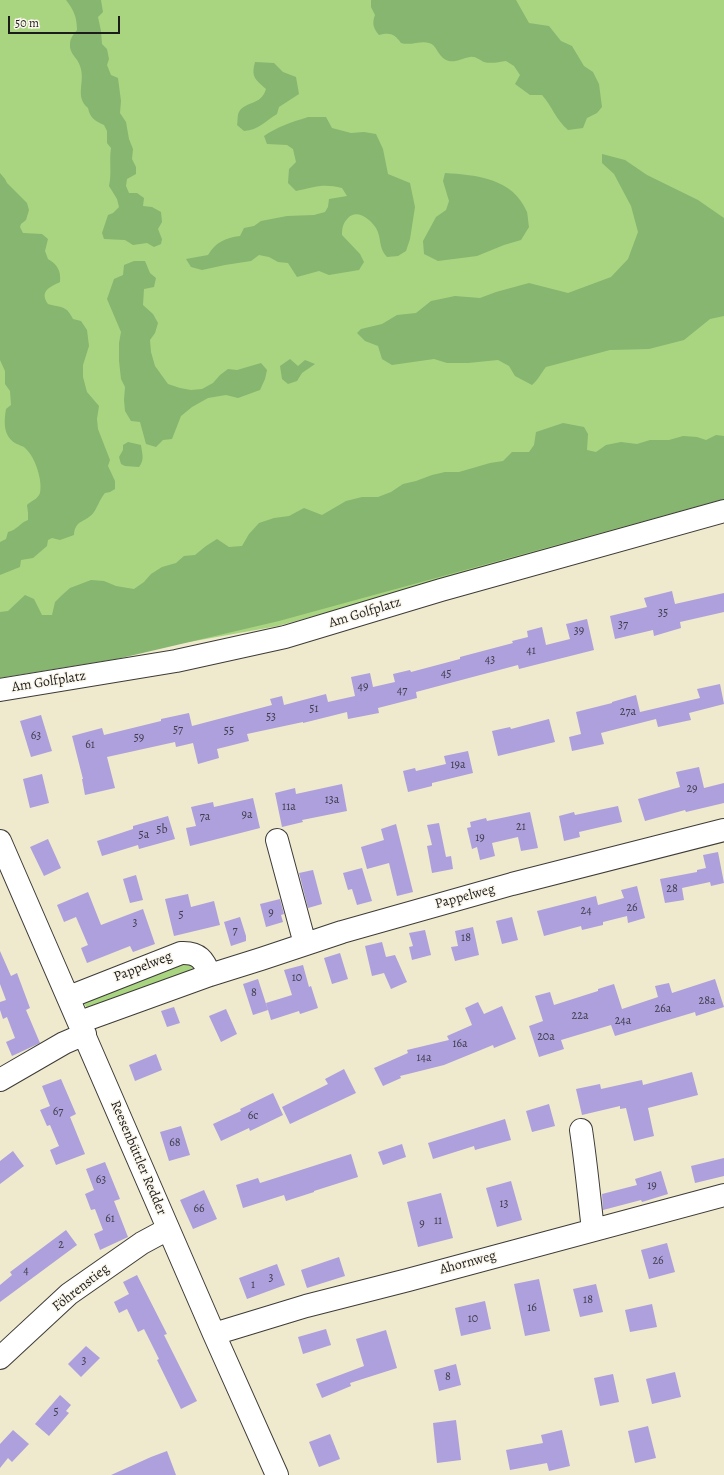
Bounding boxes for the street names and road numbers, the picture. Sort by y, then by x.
street label: Am Golfplatz [327,594,403,632]
street label: Am Golfplatz [11,668,87,696]
street label: Pappelweg [433,881,497,913]
street label: Pappelweg [111,948,175,986]
street label: Reesenbüttler Redder [106,1098,170,1218]
street label: Ahornweg [438,1247,498,1279]
street label: Föhrenstieg [49,1261,113,1315]

